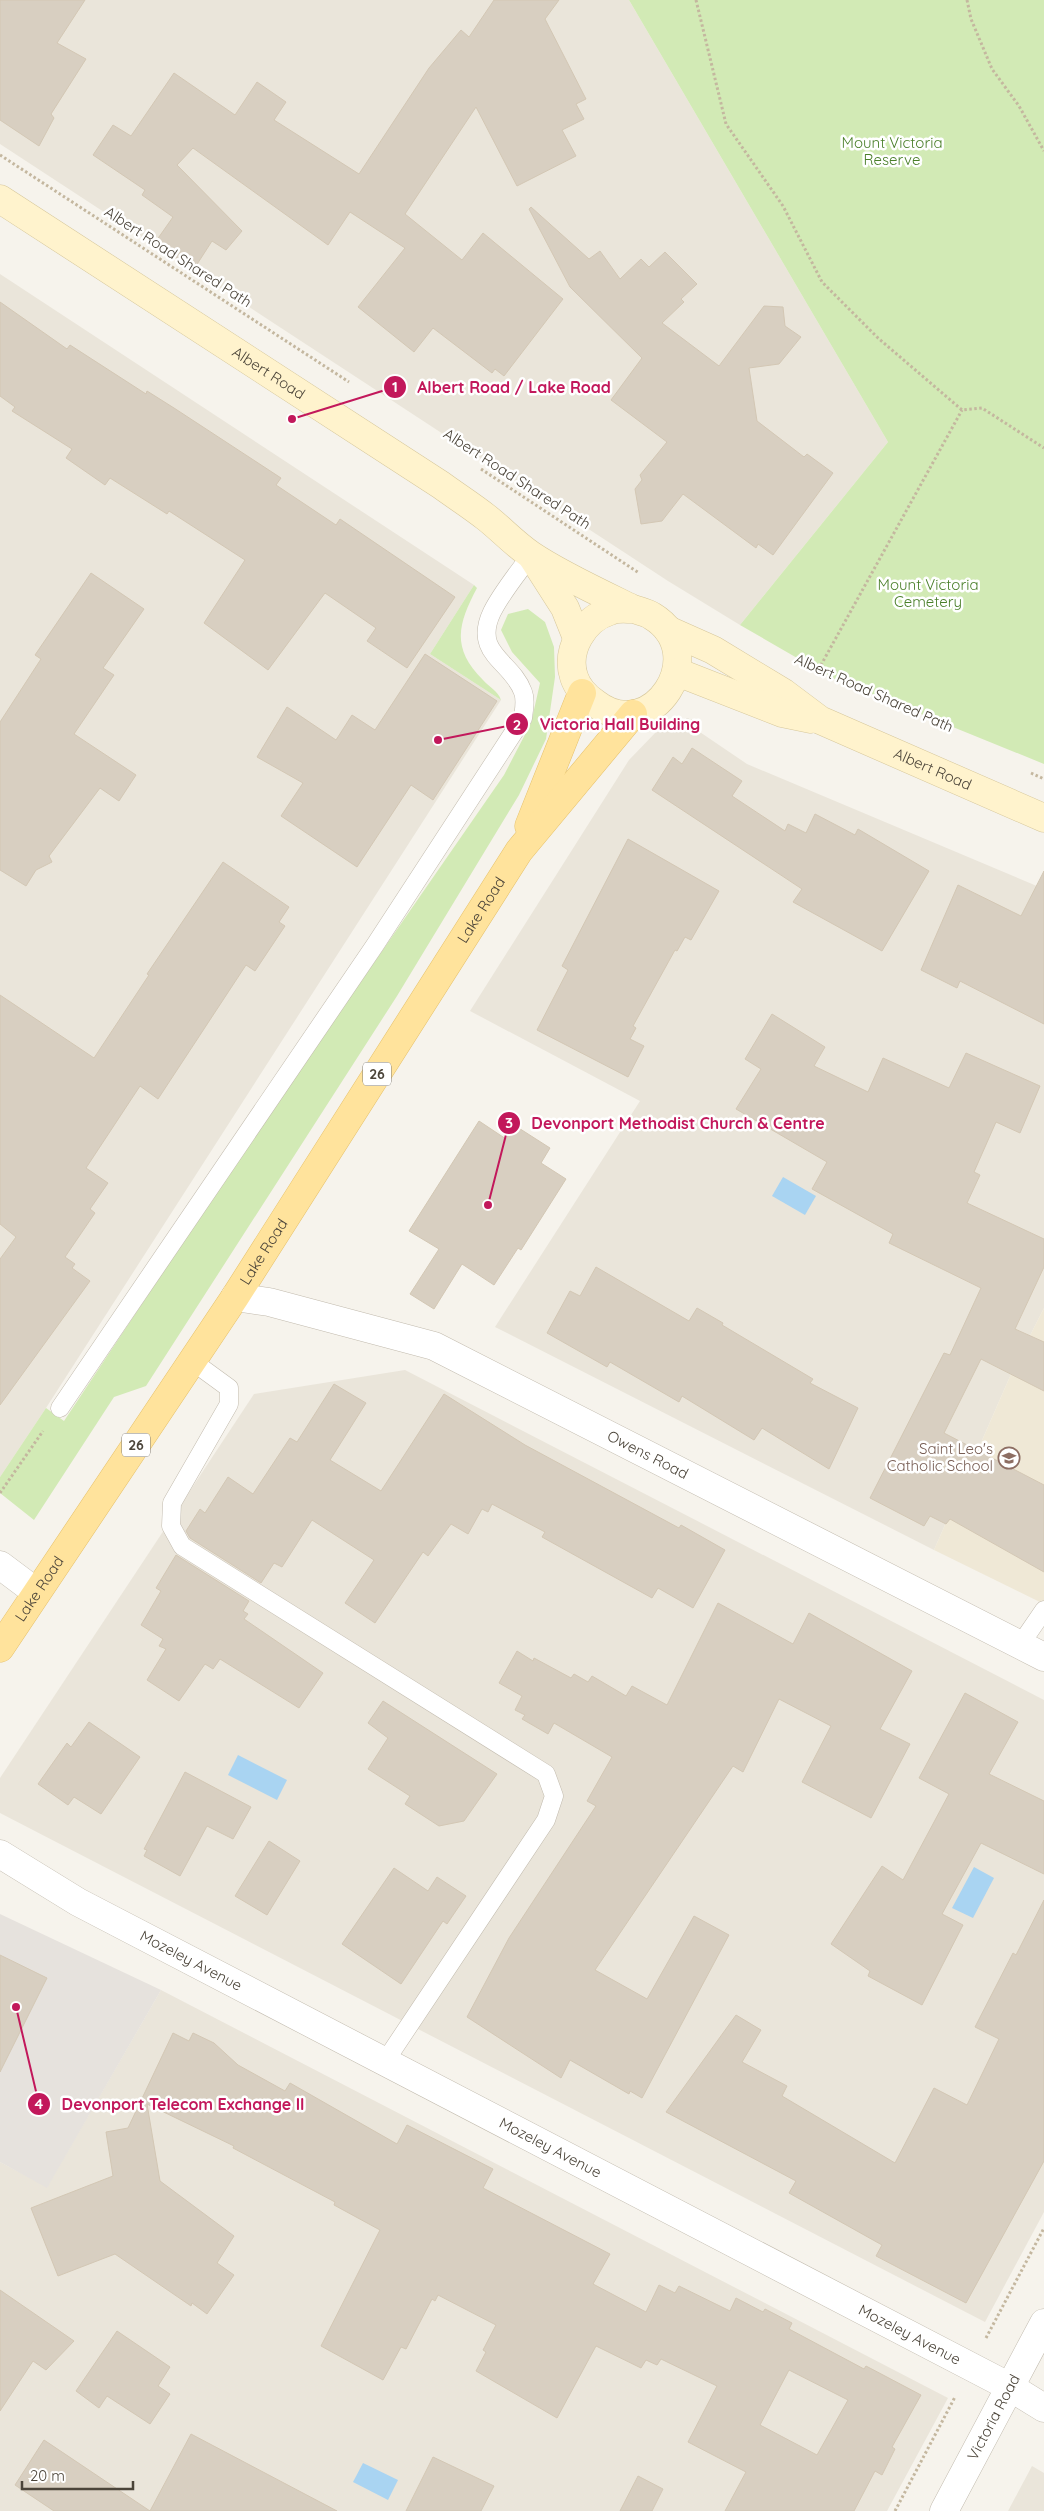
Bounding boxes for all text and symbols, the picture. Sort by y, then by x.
park label: Mount Victoria Reserve [842,133,942,169]
street label: Albert Road Shared Path [101,202,255,311]
street label: Albert Road [229,342,309,403]
callout: Albert Road / Lake Road [382,372,621,403]
text: 1 [392,377,398,396]
text: Albert Road / Lake Road [417,377,611,397]
street label: Albert Road Shared Path [440,424,594,533]
park label: Mount Victoria Cemetery [878,575,978,611]
street label: Albert Road Shared Path [792,649,956,736]
callout: Victoria Hall Building [504,709,710,740]
text: Victoria Hall Building [540,714,700,734]
text: 2 [513,715,521,734]
street label: Albert Road [891,743,974,794]
street label: Lake Road [453,873,509,946]
road number: 26 [363,1062,391,1086]
callout: Devonport Methodist Church & Centre [497,1108,835,1139]
text: 3 [505,1113,513,1132]
text: Devonport Methodist Church & Centre [531,1113,825,1133]
street label: Lake Road [235,1215,291,1288]
street label: Owens Road [604,1426,692,1483]
road number: 26 [122,1434,150,1456]
place label: Saint Leo's Catholic School [887,1439,993,1475]
school or university icon: Saint Leo's Catholic School [997,1446,1021,1470]
street label: Lake Road [10,1552,68,1625]
street label: Mozeley Avenue [137,1926,246,1995]
callout: Devonport Telecom Exchange II [26,2089,314,2120]
text: 4 [35,2094,44,2113]
text: Devonport Telecom Exchange II [62,2094,304,2114]
street label: Mozeley Avenue [496,2113,605,2182]
street label: Mozeley Avenue [855,2300,964,2369]
street label: Victoria Road [963,2371,1024,2463]
scale bar [22,2458,134,2490]
text: 20 m [30,2466,65,2485]

